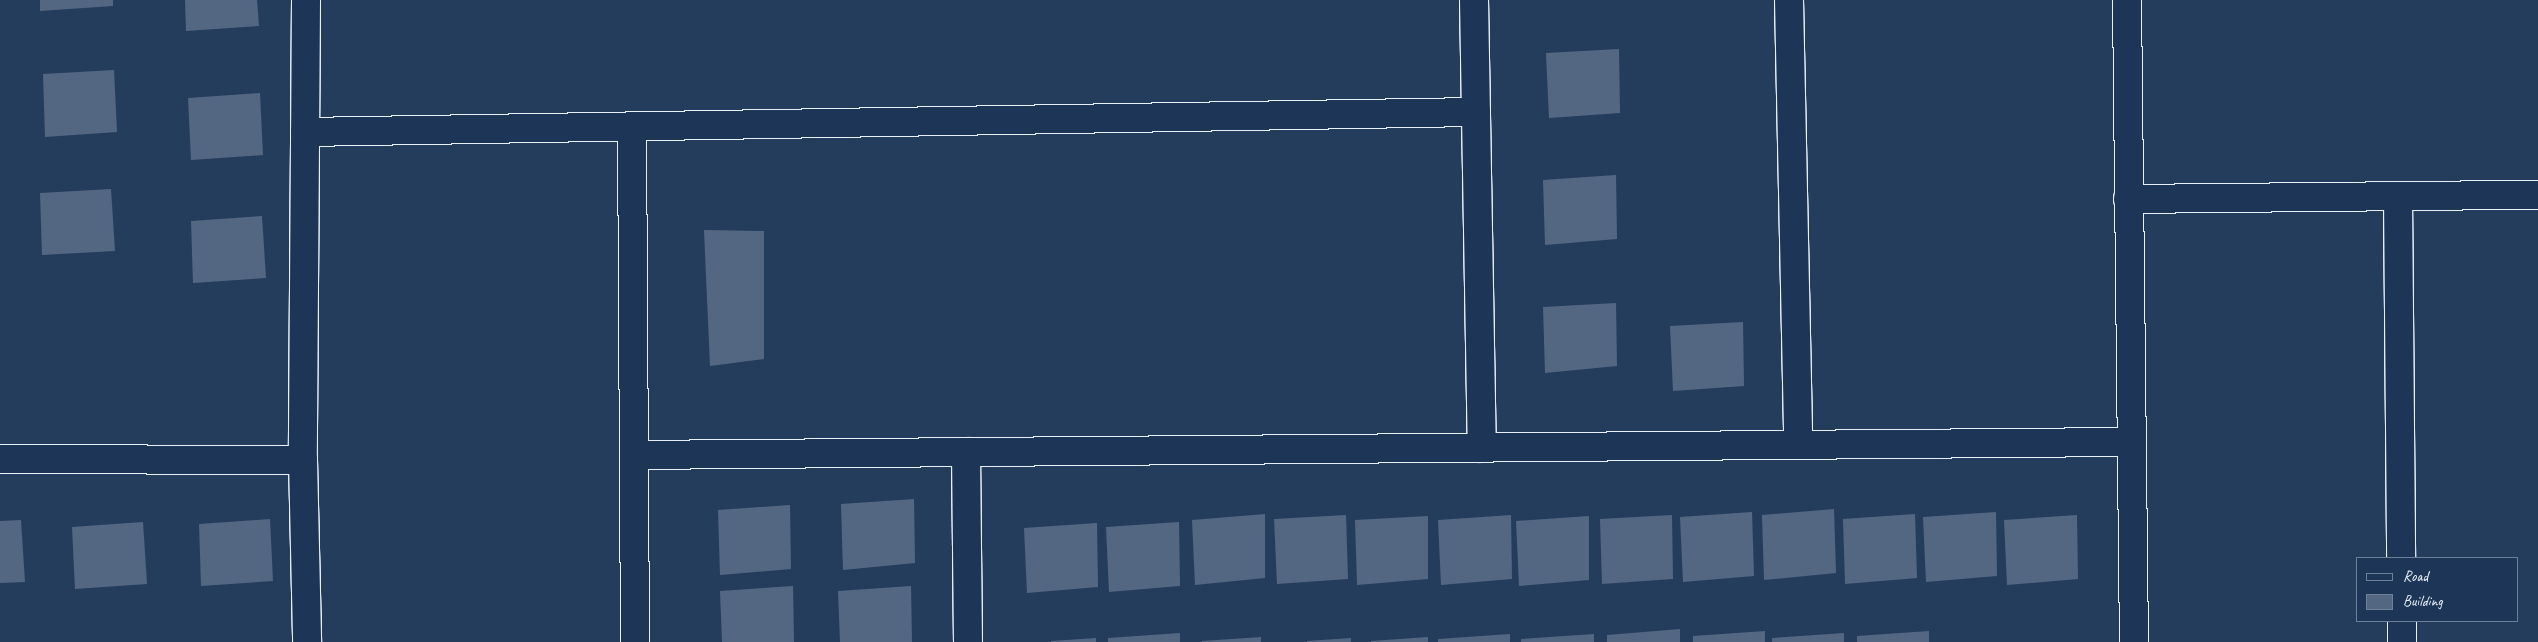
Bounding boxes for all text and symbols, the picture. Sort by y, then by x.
legend [2356,557,2518,622]
text: Road [2403,567,2428,586]
text: Building [2403,592,2442,611]

